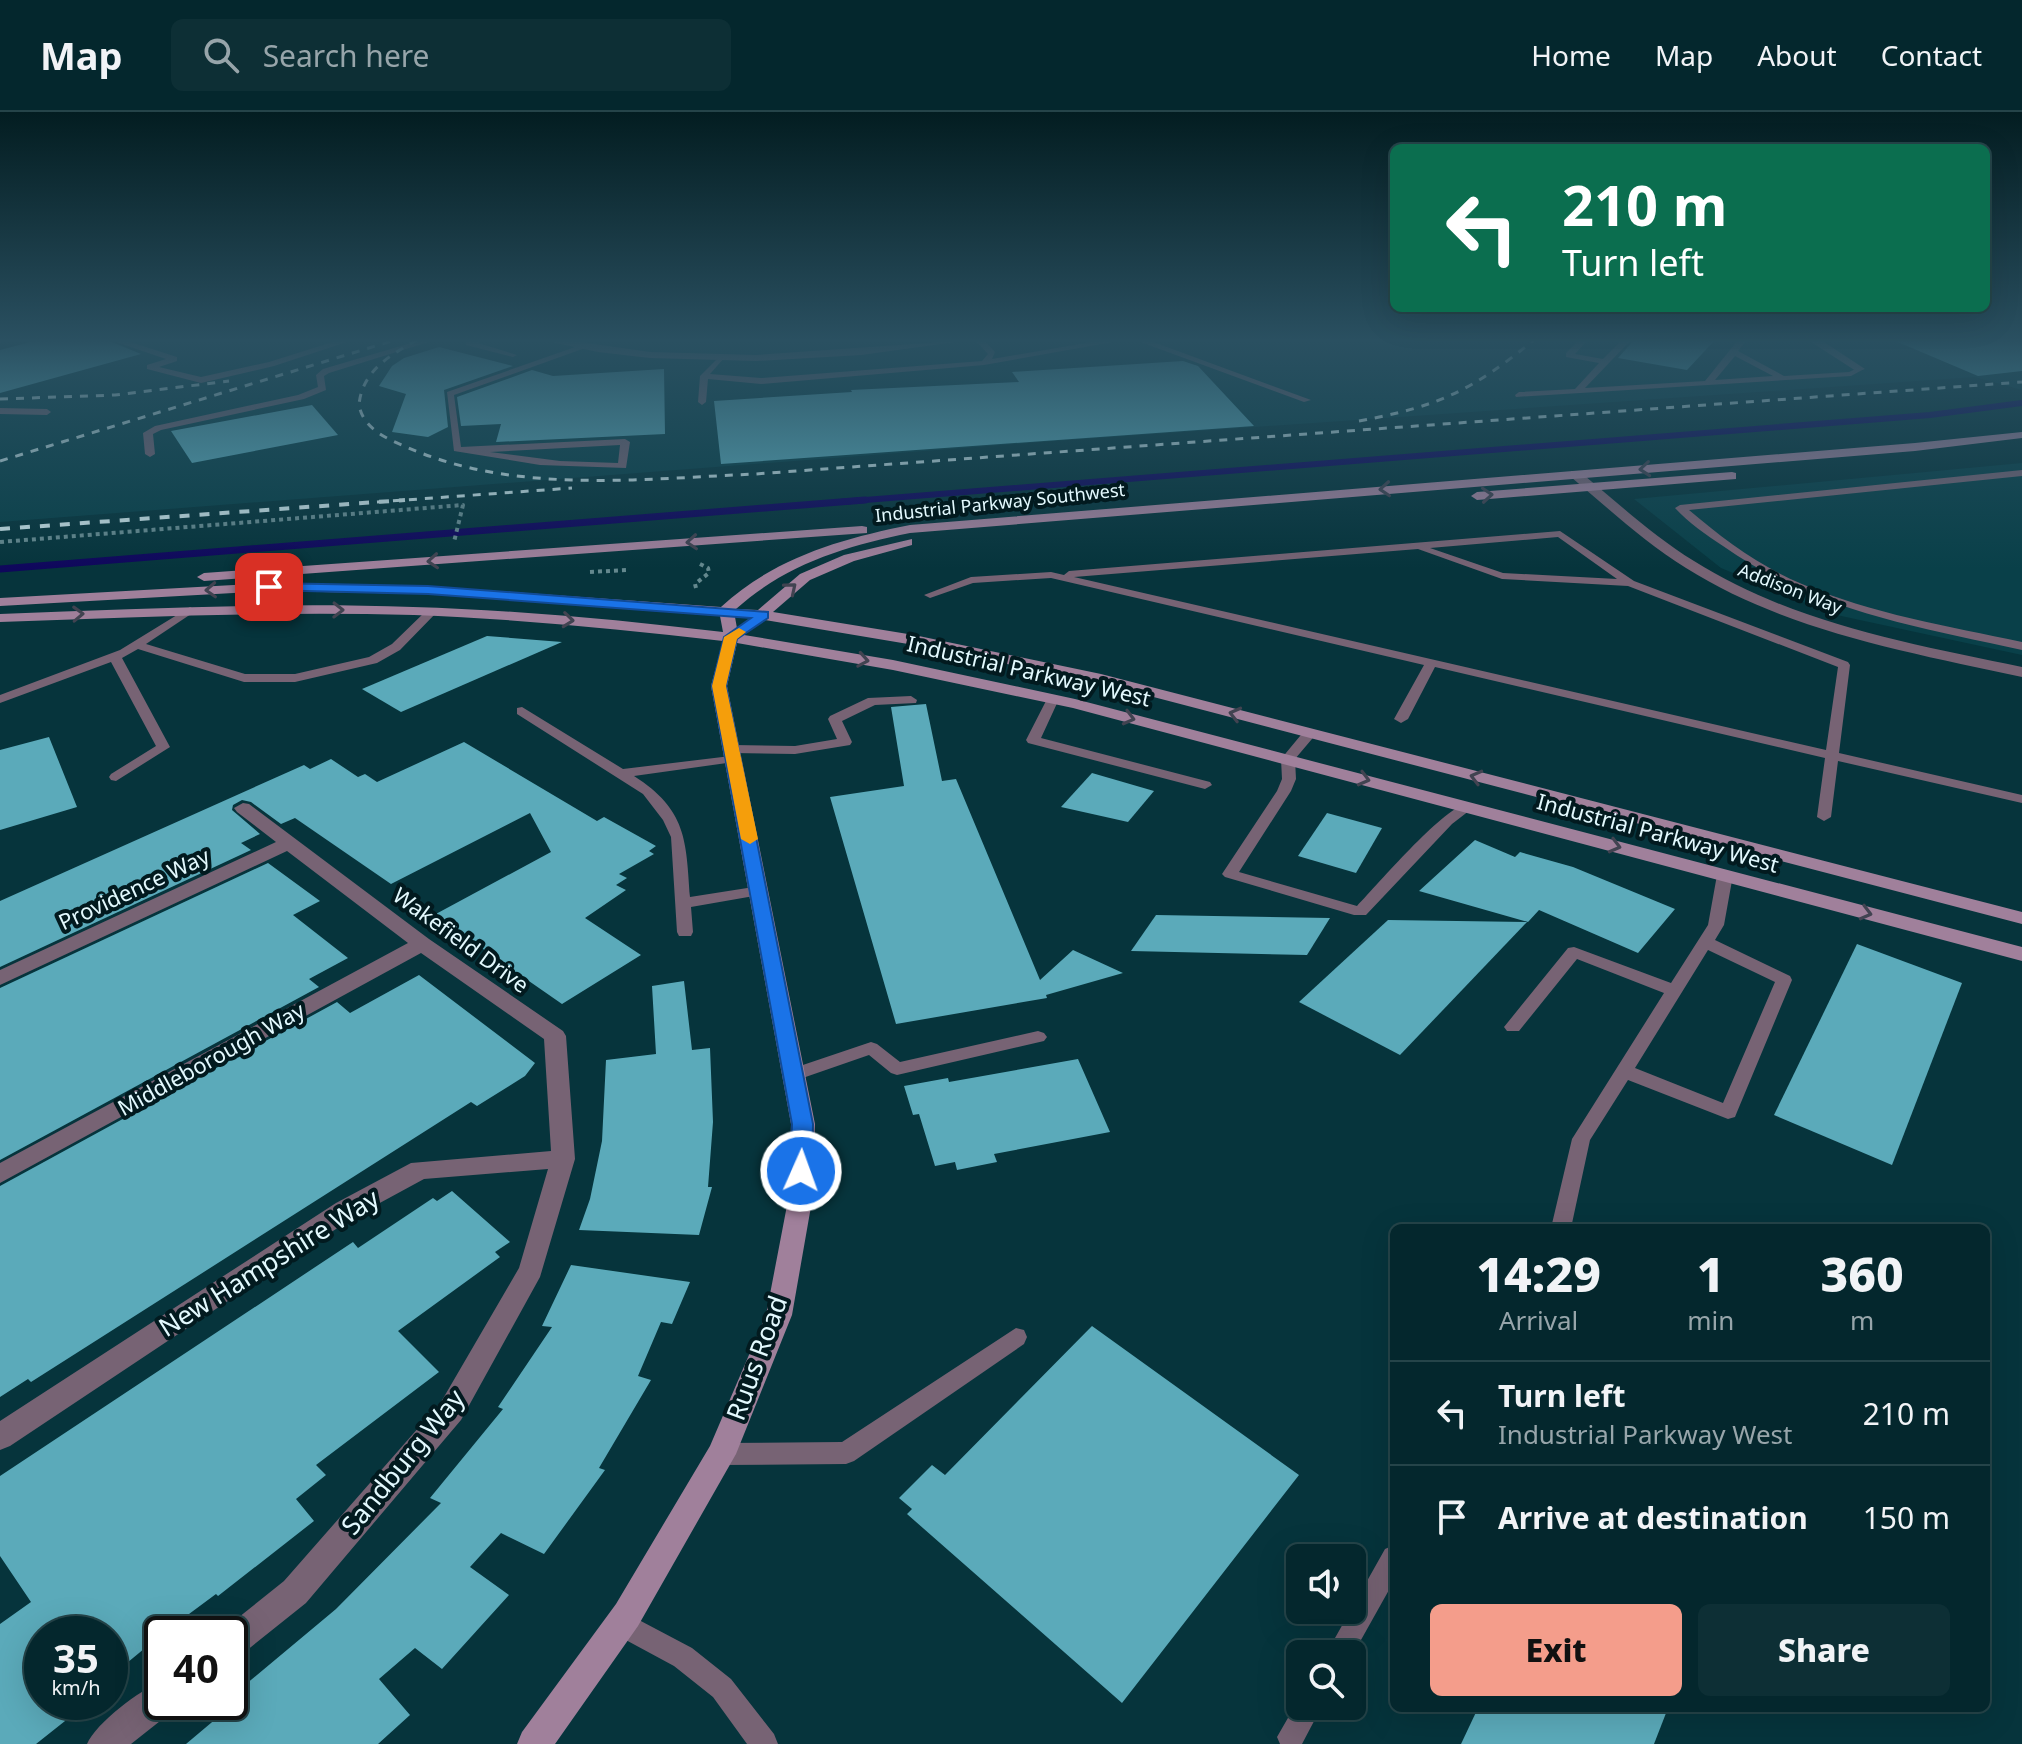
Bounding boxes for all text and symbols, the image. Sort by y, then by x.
search box [171,19,731,91]
text: Map [40,29,123,81]
icon: search [199,33,243,77]
text: Search here [263,35,430,76]
text: Home [1531,36,1611,74]
text: Map [1655,36,1713,74]
text: About [1757,36,1837,74]
text: Contact [1881,36,1982,74]
text: 210 m [1562,166,1727,242]
icon: left [1430,176,1534,280]
text: Turn left [1562,238,1704,287]
one-way arrow [1638,460,1651,477]
street label: Industrial Parkway Southwest [874,477,1127,527]
one-way arrow [1379,480,1392,497]
one-way arrow [1481,487,1494,504]
one-way arrow [685,534,698,551]
one-way arrow [426,552,439,569]
pin [235,553,303,621]
street label: Addison Way [1735,557,1846,619]
icon: arrive [247,565,291,609]
one-way arrow [204,582,217,599]
one-way arrow [782,583,796,598]
one-way arrow [332,601,345,619]
one-way arrow [72,605,85,622]
one-way arrow [562,611,575,628]
street label: Industrial Parkway West [904,627,1154,713]
one-way arrow [856,651,870,668]
one-way arrow [1228,706,1242,723]
one-way arrow [1121,708,1135,725]
one-way arrow [1356,770,1370,786]
one-way arrow [1470,770,1484,787]
street label: Industrial Parkway West [1534,785,1783,879]
one-way arrow [1607,837,1621,853]
street label: Providence Way [53,840,215,936]
street label: Wakefield Drive [387,880,536,999]
one-way arrow [1859,903,1872,920]
street label: Middleborough Way [112,994,310,1122]
position arrow [759,1129,843,1213]
street label: New Hampshire Way [151,1179,386,1345]
text: 14:29 [1476,1241,1601,1306]
text: 1 [1697,1241,1725,1306]
text: 360 [1821,1241,1904,1306]
street label: Ruus Road [717,1290,795,1425]
text: Arrival [1499,1302,1578,1338]
text: min [1687,1302,1734,1338]
text: m [1850,1302,1874,1338]
text: Turn left [1498,1375,1626,1416]
street label: Sandburg Way [332,1380,473,1542]
icon: left [1430,1391,1474,1435]
text: 210 m [1863,1393,1950,1434]
text: Industrial Parkway West [1498,1416,1792,1452]
icon: arrive [1430,1495,1474,1539]
text: Arrive at destination [1498,1497,1808,1538]
text: 150 m [1863,1497,1950,1538]
map controls [1286,1544,1366,1720]
button: sound [1286,1544,1366,1624]
button: Exit [1430,1604,1682,1696]
button: Share [1698,1604,1950,1696]
speed limit sign: 40 [144,1616,248,1720]
text: 35 [53,1630,99,1685]
button: search [1286,1640,1366,1720]
text: km/h [51,1674,101,1701]

